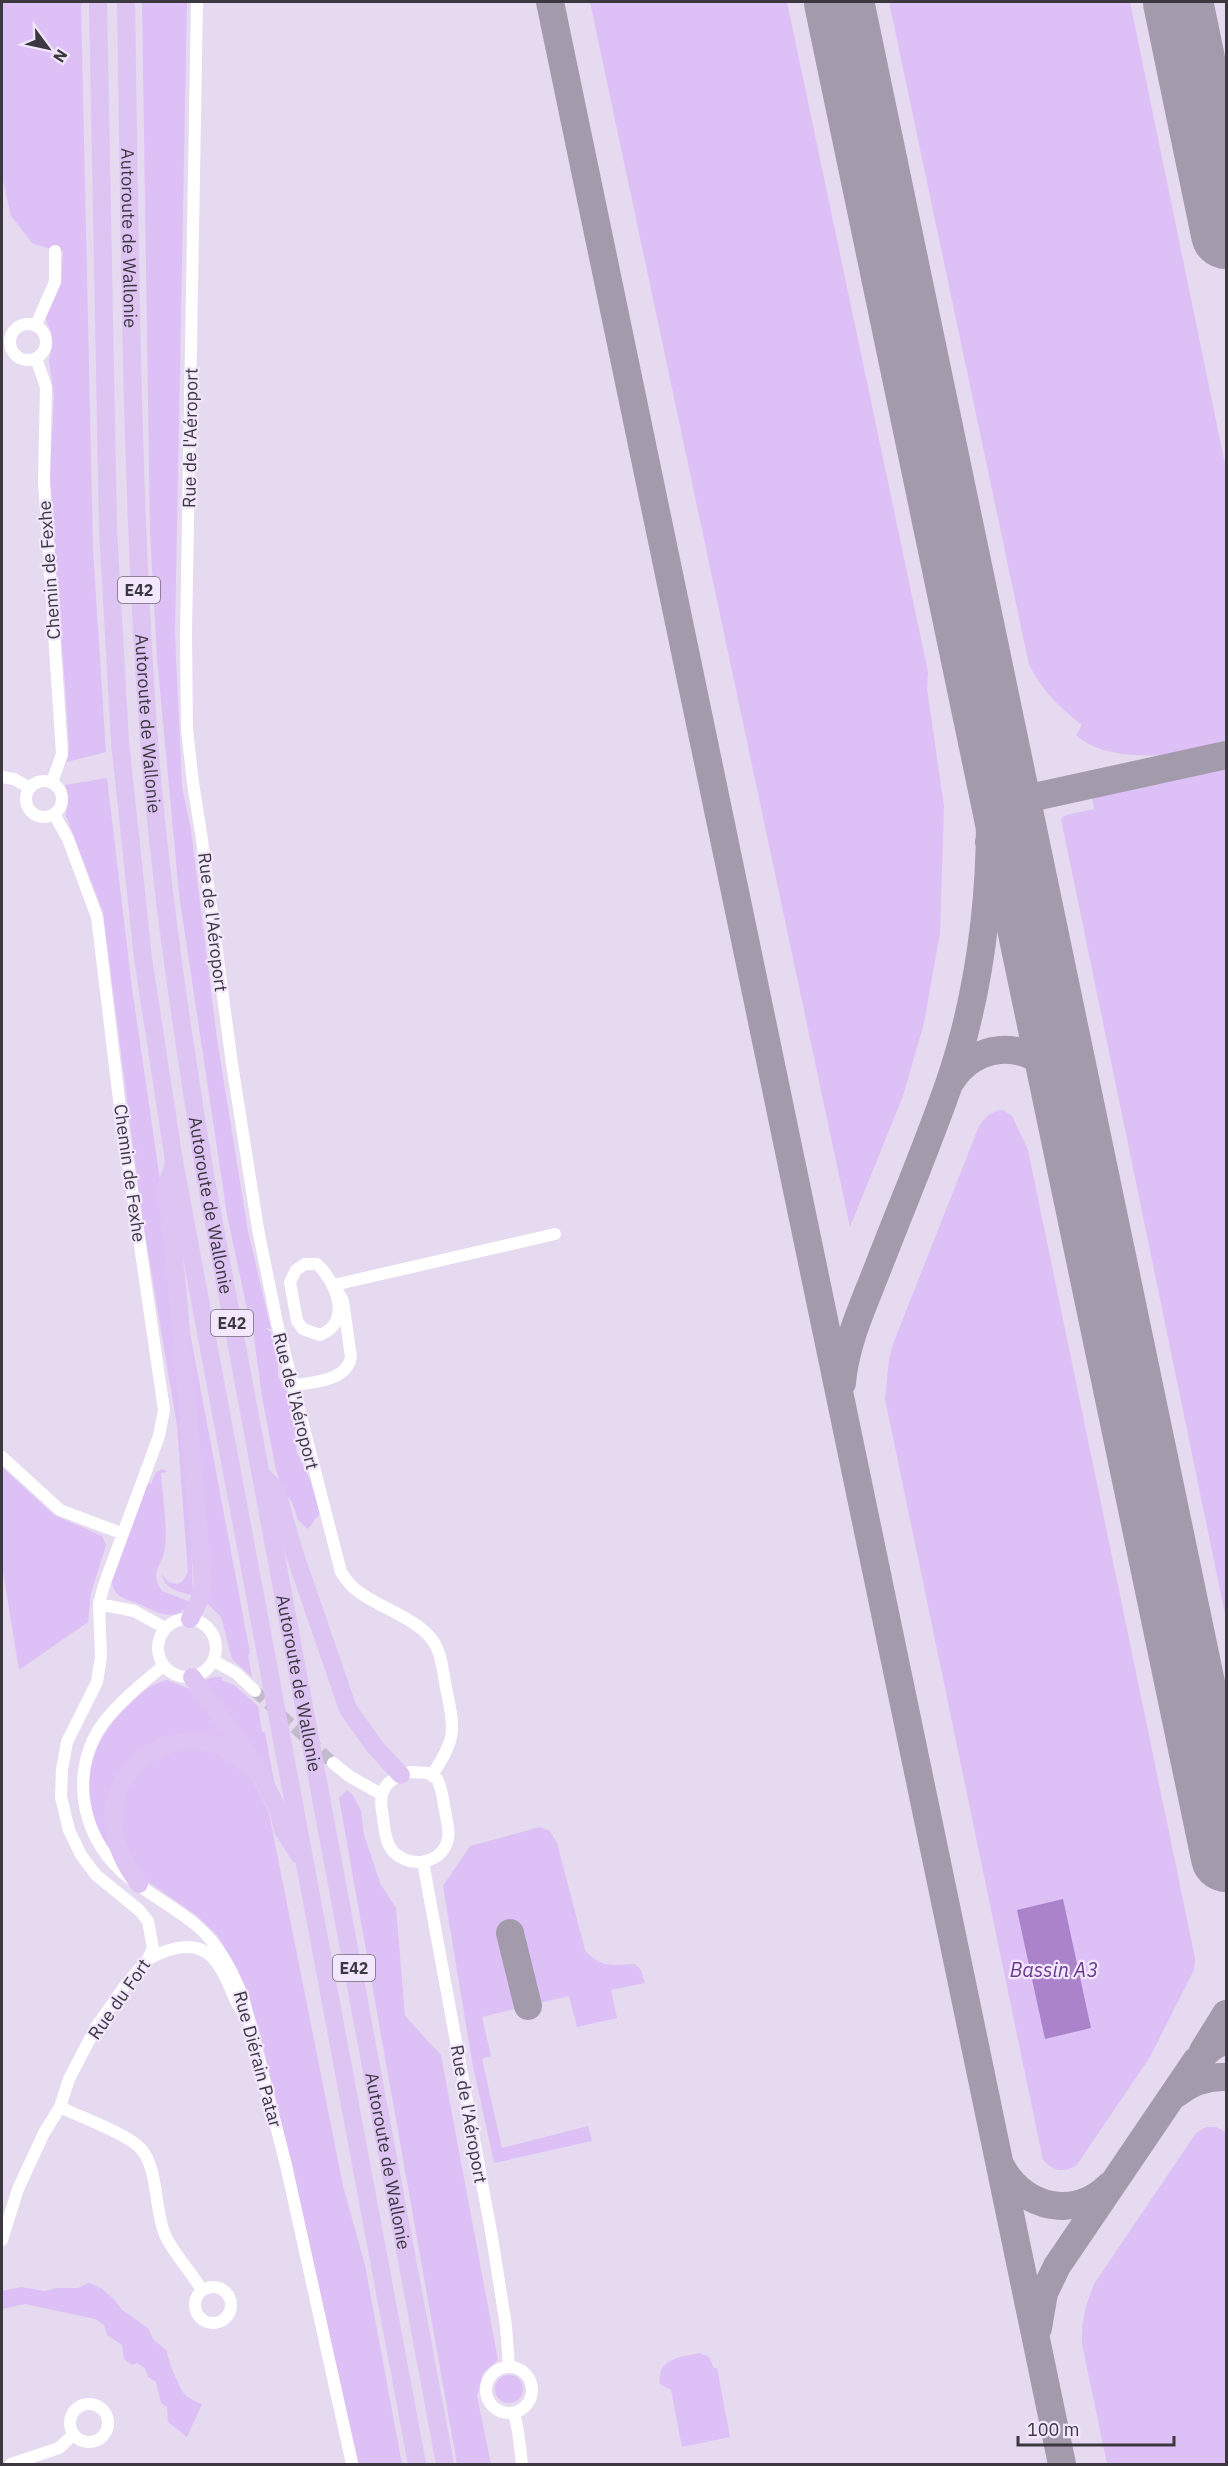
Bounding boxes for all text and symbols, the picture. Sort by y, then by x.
north arrow [18,18,78,78]
text: N [49,46,72,66]
street label: Autoroute de Wallonie [117,148,143,328]
street label: Rue de l'Aéroport [177,368,203,508]
street label: Chemin de Fexhe [33,500,65,640]
road number: E42 [118,577,160,603]
street label: Autoroute de Wallonie [131,633,167,814]
street label: Rue de l'Aéroport [193,851,233,993]
street label: Chemin de Fexhe [109,1103,151,1244]
street label: Autoroute de Wallonie [184,1115,238,1296]
road number: E42 [211,1310,253,1336]
street label: Rue de l'Aéroport [268,1330,324,1472]
street label: Autoroute de Wallonie [272,1593,327,1774]
street label: Rue du Fort [83,1954,155,2044]
road number: E42 [333,1955,375,1981]
water label: Bassin A3 [1010,1956,1098,1983]
street label: Rue Diérain Patar [229,1988,287,2130]
street label: Rue de l'Aéroport [445,2043,493,2185]
street label: Autoroute de Wallonie [361,2070,416,2252]
scale bar [1018,2409,1174,2447]
text: 100 m [1027,2418,1079,2441]

